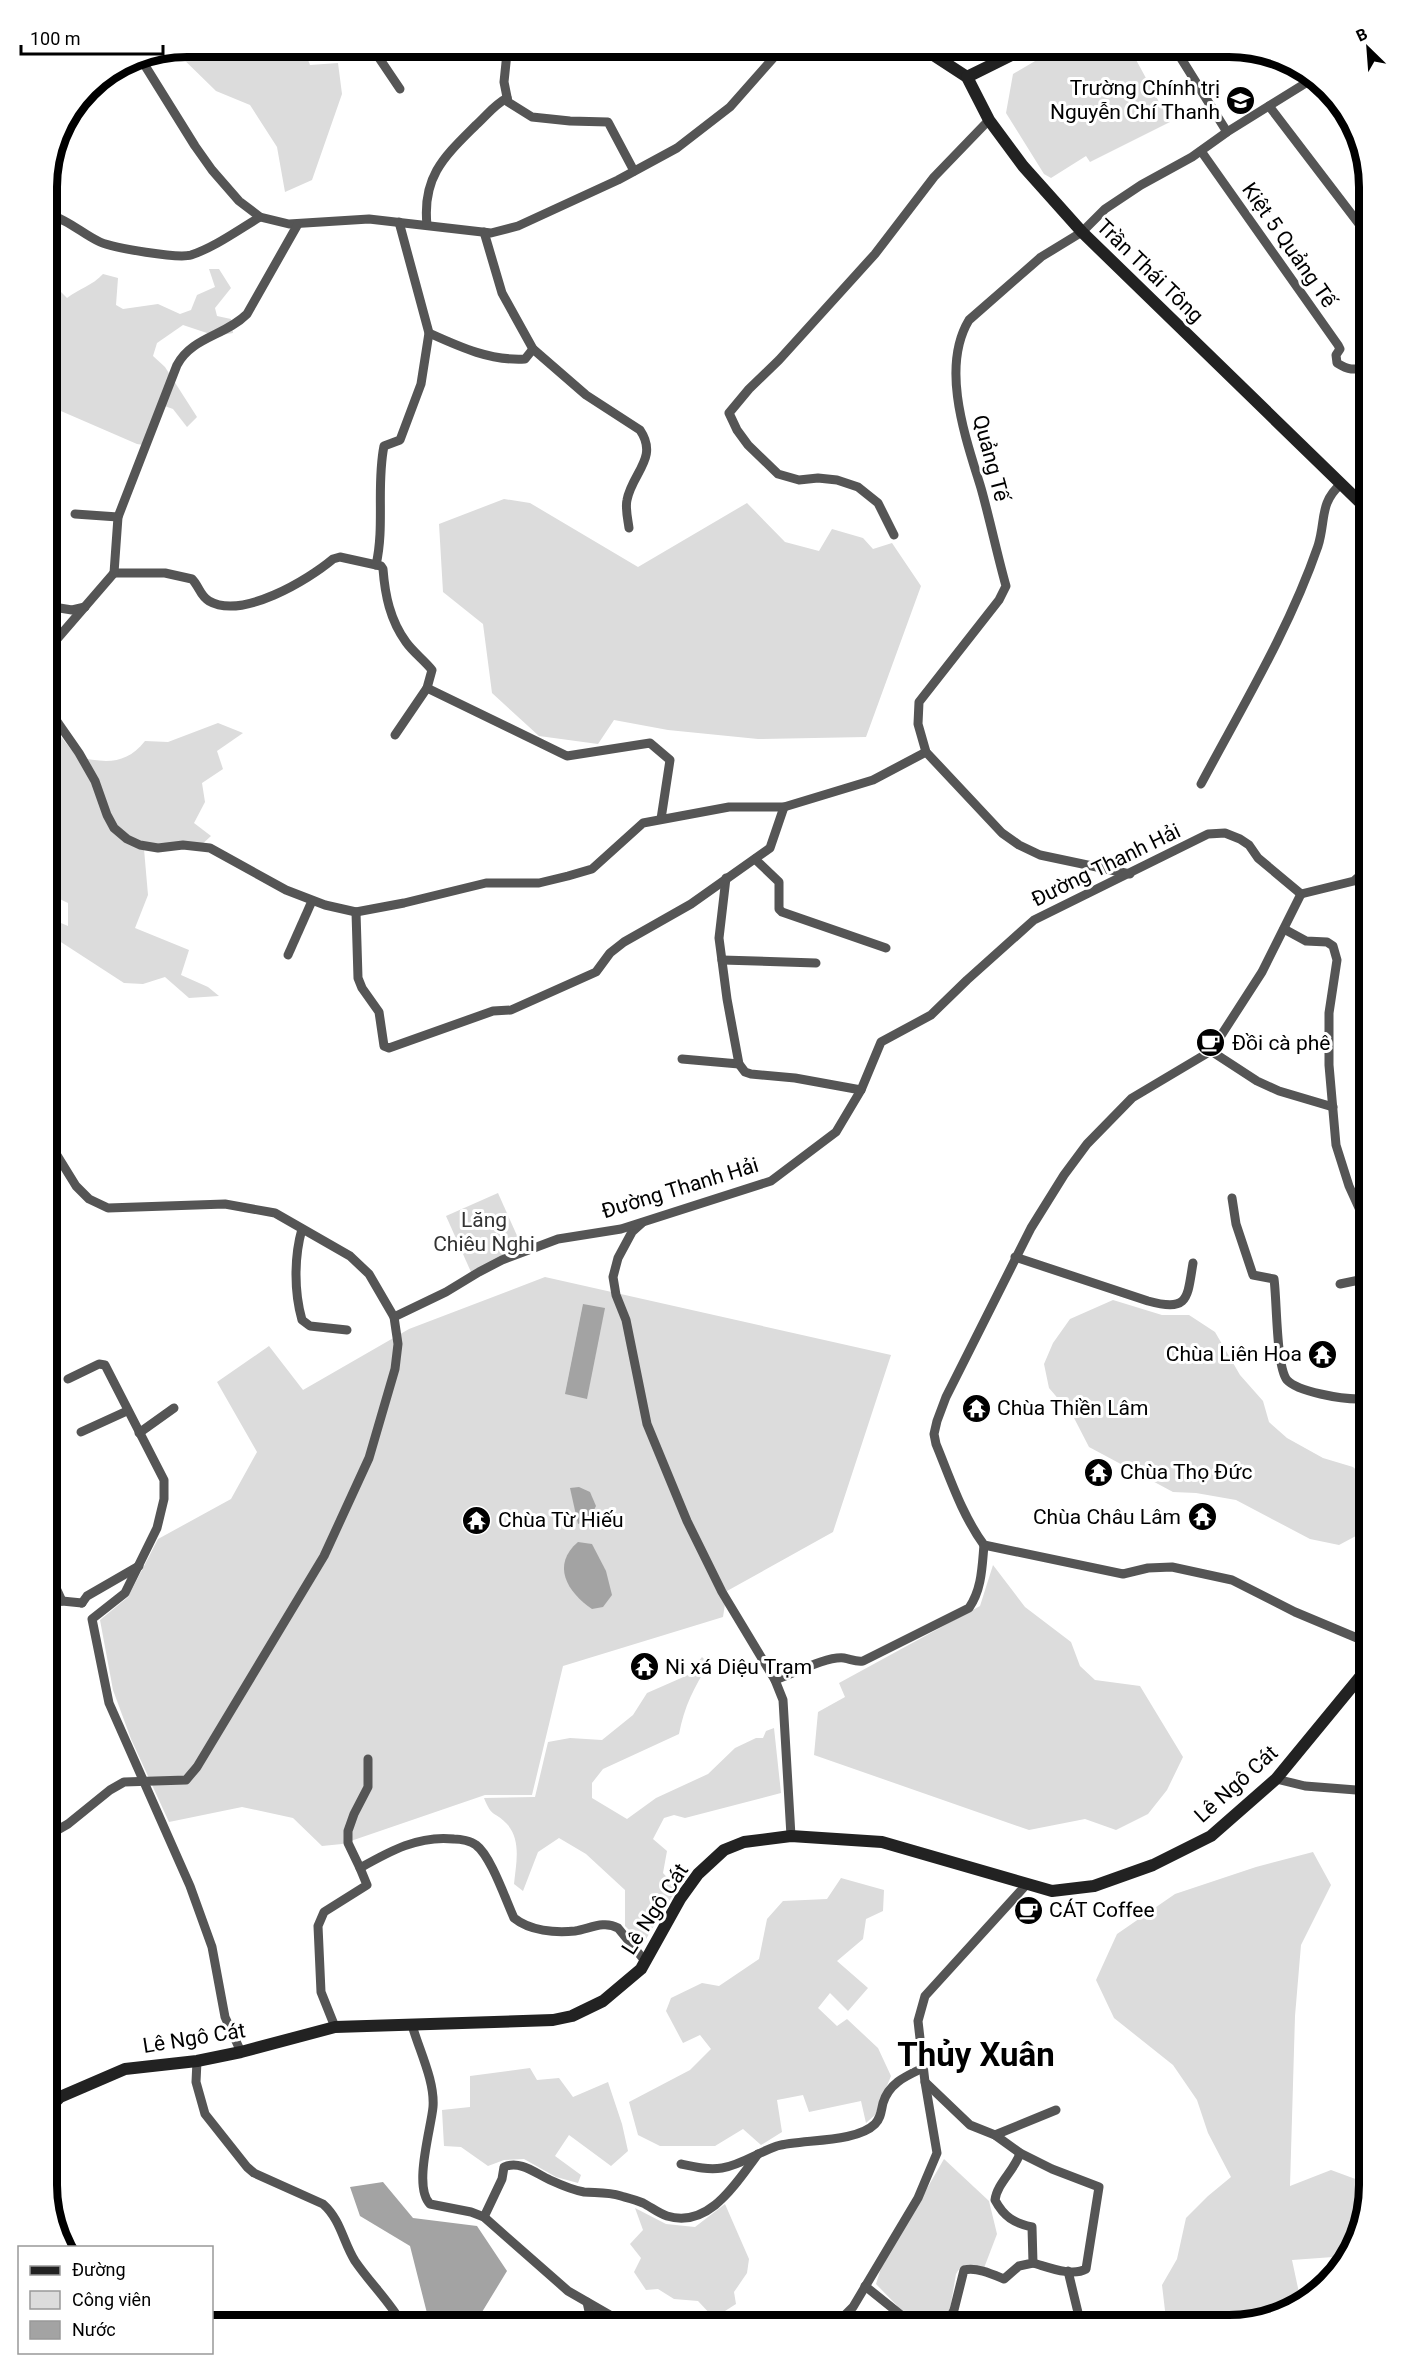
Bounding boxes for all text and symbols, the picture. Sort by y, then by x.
scale bar [21,18,164,56]
north arrow [1338,18,1398,78]
text: B [1353,24,1371,46]
text: 100 m [30,28,81,49]
place label: Trường Chính trị Nguyễn Chí Thanh [1050,76,1220,124]
school or university icon: Trường Chính trị Nguyễn Chí Thanh [1225,84,1257,116]
street label: Kiệt 5 Quảng Tế [1237,178,1342,314]
street label: Trần Thái Tông [1092,214,1208,328]
street label: Quảng Tế [968,412,1014,506]
street label: Đường Thanh Hải [1028,819,1184,911]
cafe icon: Đồi cà phê [1195,1027,1227,1059]
place label: Đồi cà phê [1232,1031,1331,1055]
street label: Đường Thanh Hải [599,1153,761,1223]
park label: Lăng Chiêu Nghi [433,1208,535,1256]
temple icon: Chùa Liên Hoa [1307,1338,1339,1370]
place label: Chùa Liên Hoa [1166,1342,1302,1366]
temple icon: Chùa Thiền Lâm [960,1392,992,1424]
place label: Chùa Thiền Lâm [997,1396,1148,1420]
temple icon: Chùa Thọ Đức [1083,1456,1115,1488]
place label: Chùa Thọ Đức [1120,1460,1252,1484]
temple icon: Chùa Châu Lâm [1186,1501,1218,1533]
temple icon: Chùa Từ Hiếu [461,1504,493,1536]
place label: Chùa Châu Lâm [1033,1505,1181,1529]
place label: Chùa Từ Hiếu [498,1508,624,1532]
temple icon: Ni xá Diệu Trạm [628,1651,660,1683]
place label: Ni xá Diệu Trạm [665,1655,812,1679]
street label: Lê Ngô Cát [1189,1740,1283,1828]
street label: Lê Ngô Cát [617,1859,693,1959]
cafe icon: CÁT Coffee [1012,1894,1044,1926]
place label: CÁT Coffee [1049,1898,1155,1922]
street label: Lê Ngô Cát [141,2018,247,2058]
district label: Thủy Xuân [897,2035,1055,2074]
legend [18,2246,213,2354]
text: Đường [72,2259,126,2280]
text: Công viên [72,2289,151,2310]
text: Nước [72,2319,116,2340]

